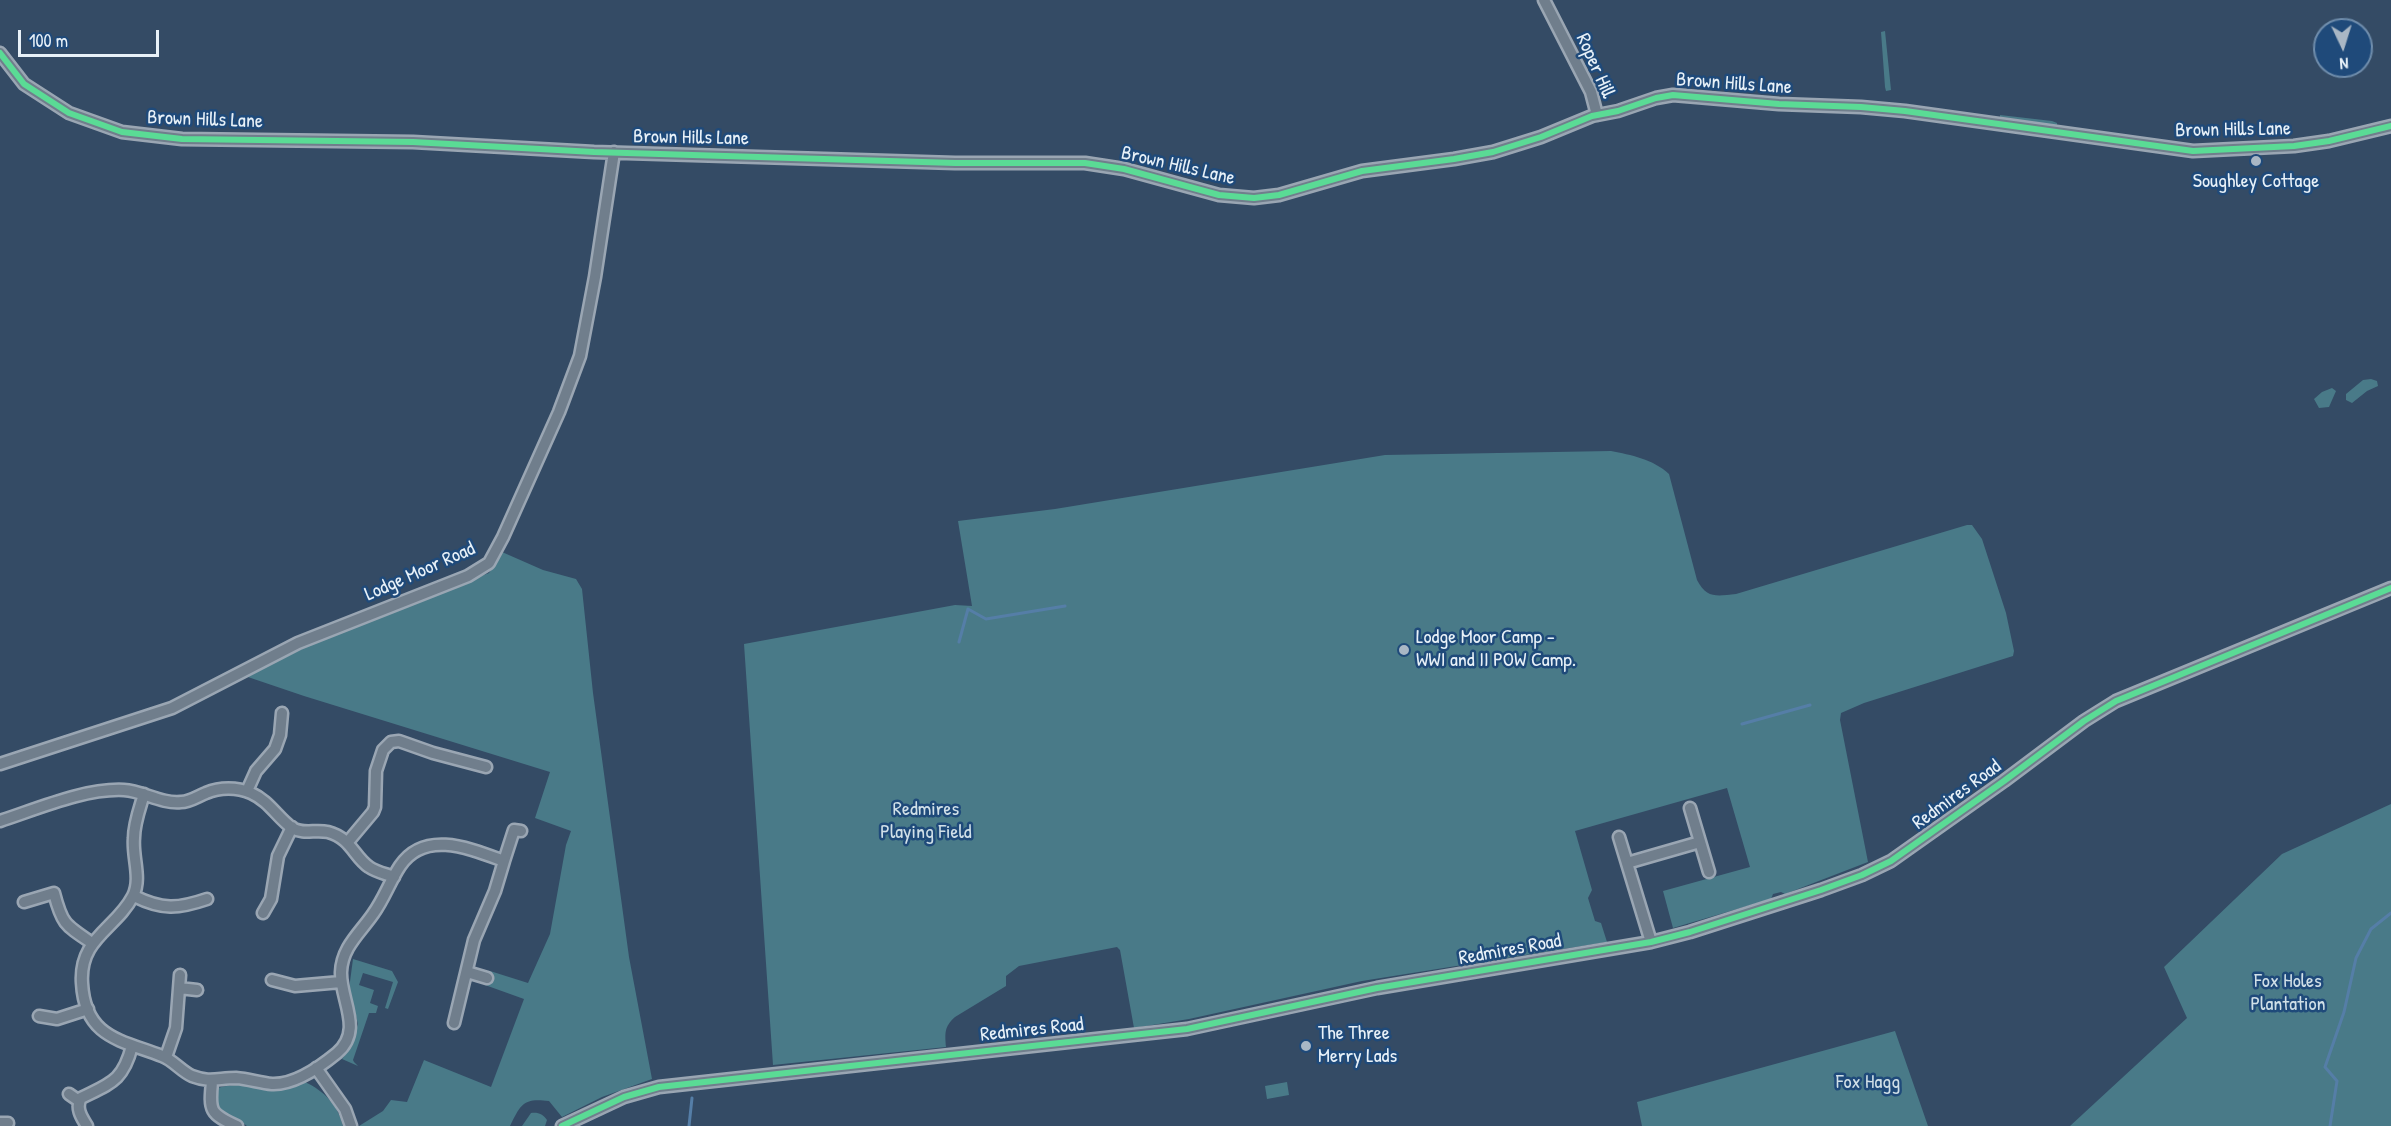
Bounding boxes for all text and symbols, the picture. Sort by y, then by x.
scale bar [21,18,162,56]
north arrow [2313,18,2373,78]
text: 100 m [29,28,68,53]
street label: Roper Hill [1570,30,1620,102]
text: N [2339,53,2349,75]
street label: Brown Hills Lane [1675,68,1793,100]
street label: Brown Hills Lane [147,106,263,134]
street label: Brown Hills Lane [2175,117,2291,143]
street label: Brown Hills Lane [633,125,749,151]
street label: Brown Hills Lane [1119,141,1237,191]
marker: Soughley Cottage [2249,154,2263,168]
place label: Soughley Cottage [2193,170,2319,194]
street label: Lodge Moor Road [361,537,479,607]
place label: Lodge Moor Camp - WWI and II POW Camp. [1416,626,1576,673]
marker: Lodge Moor Camp - WWI and II POW Camp. [1397,643,1411,657]
street label: Redmires Road [1908,755,2006,835]
park label: Redmires Playing Field [880,798,972,845]
street label: Redmires Road [1457,929,1563,971]
park label: Fox Holes Plantation [2251,970,2325,1017]
street label: Redmires Road [979,1013,1085,1047]
place label: The Three Merry Lads [1318,1022,1397,1069]
marker: The Three Merry Lads [1299,1039,1313,1053]
park label: Fox Hagg [1836,1071,1900,1095]

